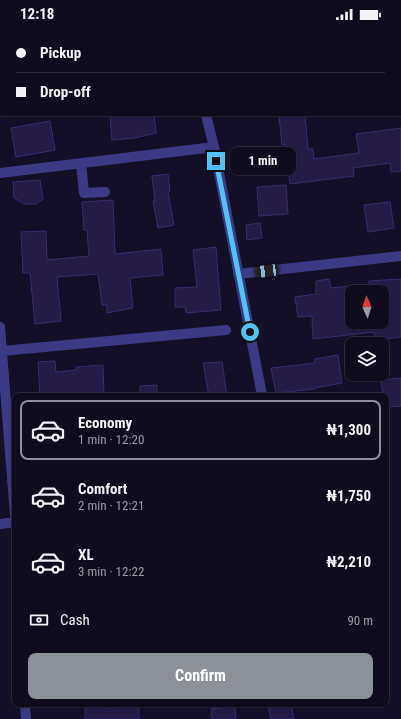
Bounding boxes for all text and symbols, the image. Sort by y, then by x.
text: 12:18 [20,5,54,23]
text: Pickup [40,44,81,62]
text: Drop-off [40,83,91,101]
callout: 1 min [230,147,296,175]
route end [207,152,225,170]
text: 1 min [249,153,277,168]
car [254,264,280,278]
north arrow [345,285,389,329]
map controls [345,285,389,381]
route start [241,323,259,341]
button: layers [345,337,389,381]
icon: car [30,412,66,448]
text: Economy [78,414,132,432]
text: ₦1,300 [326,421,371,439]
text: 1 min · 12:20 [78,432,144,447]
icon: car [30,478,66,514]
text: Comfort [78,480,127,498]
text: ₦1,750 [326,487,371,505]
text: 2 min · 12:21 [78,498,144,513]
icon: car [30,544,66,580]
text: XL [78,546,94,564]
text: ₦2,210 [326,553,371,571]
text: 3 min · 12:22 [78,564,144,579]
icon: cash [28,609,50,631]
text: Cash [60,611,90,629]
text: 90 m [347,613,373,628]
button: Confirm [28,653,373,699]

